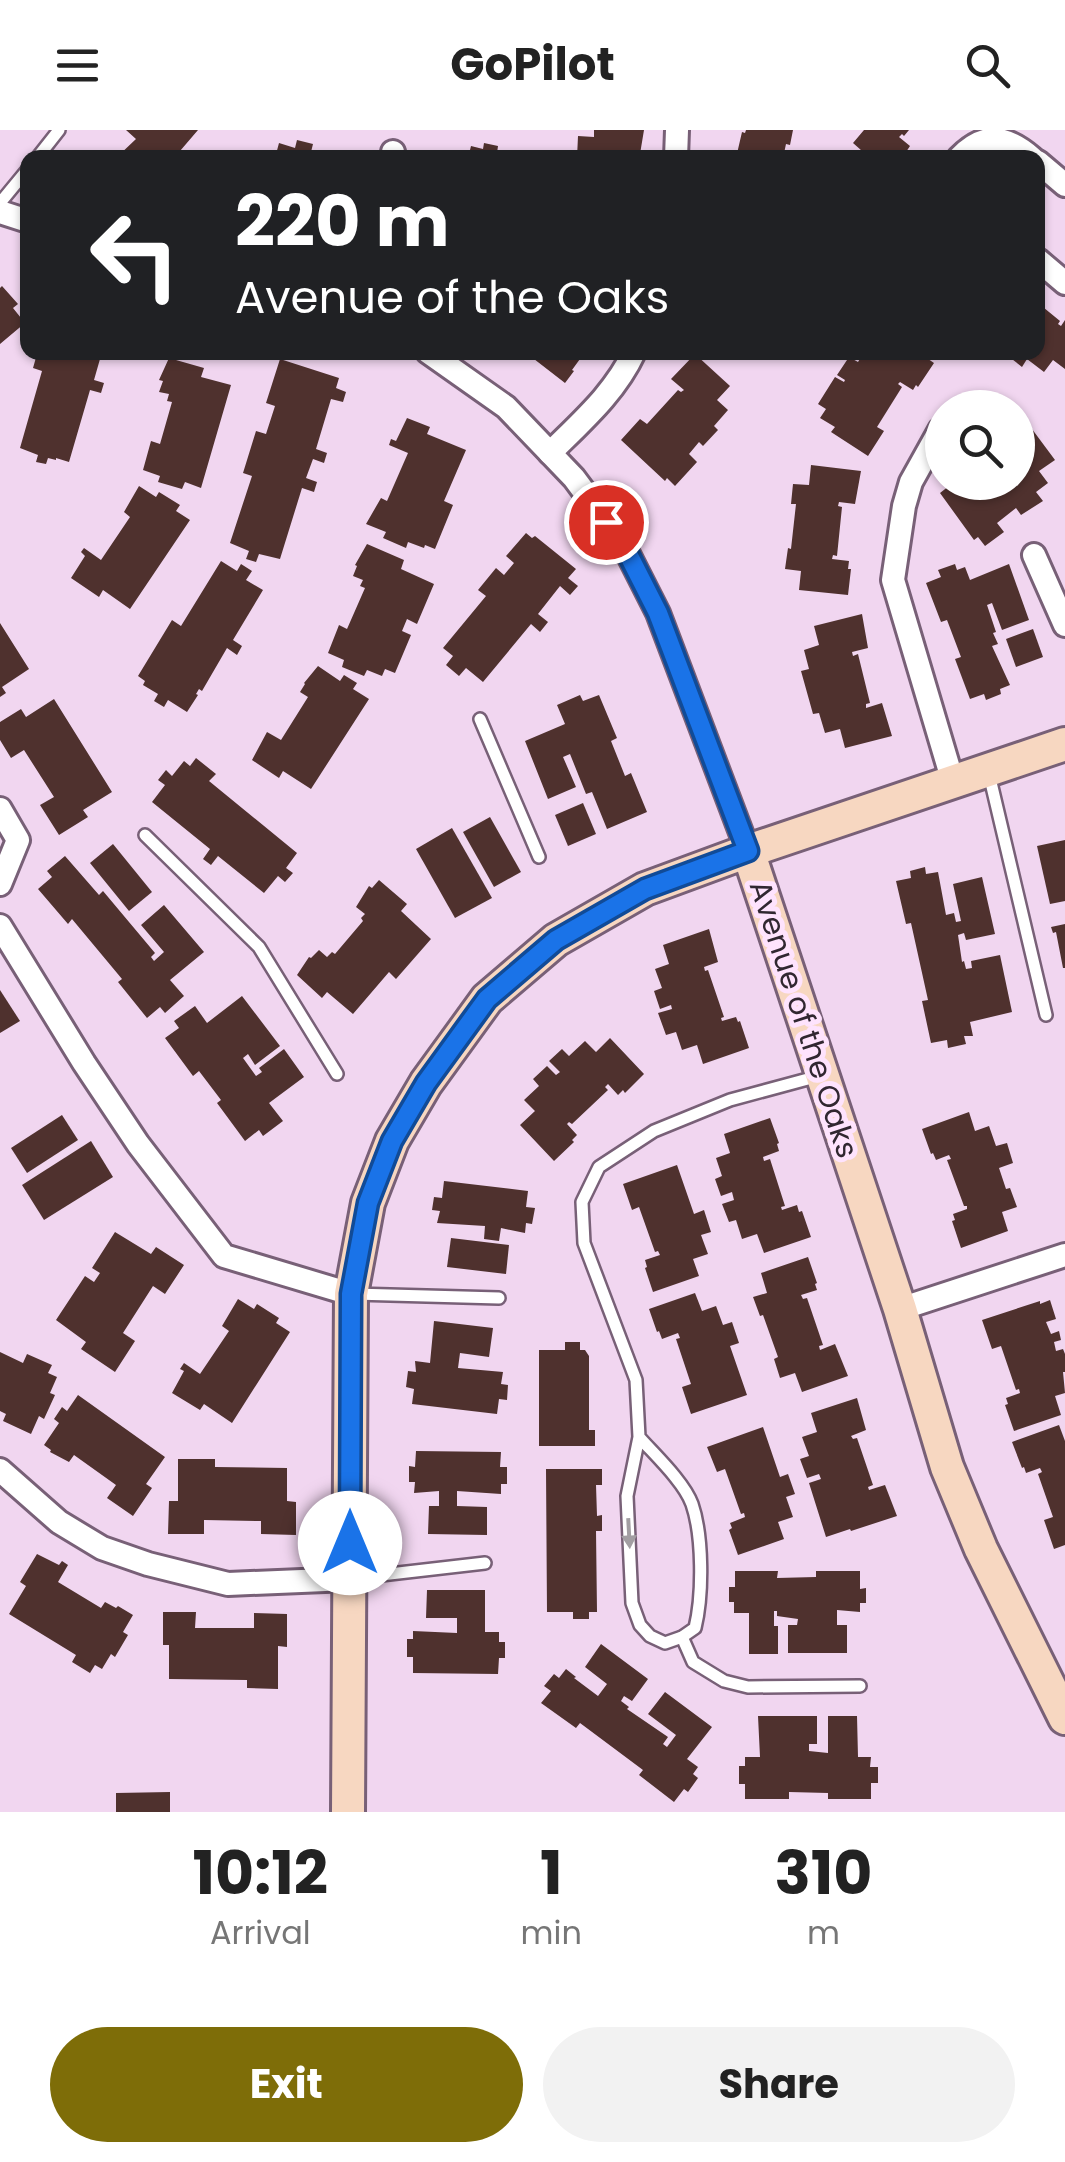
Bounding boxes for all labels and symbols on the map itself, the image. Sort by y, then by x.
pin [564,480,649,565]
street label: Avenue of the Oaks [739,875,869,1163]
position arrow [298,1491,402,1595]
one-way arrow [621,1518,637,1550]

